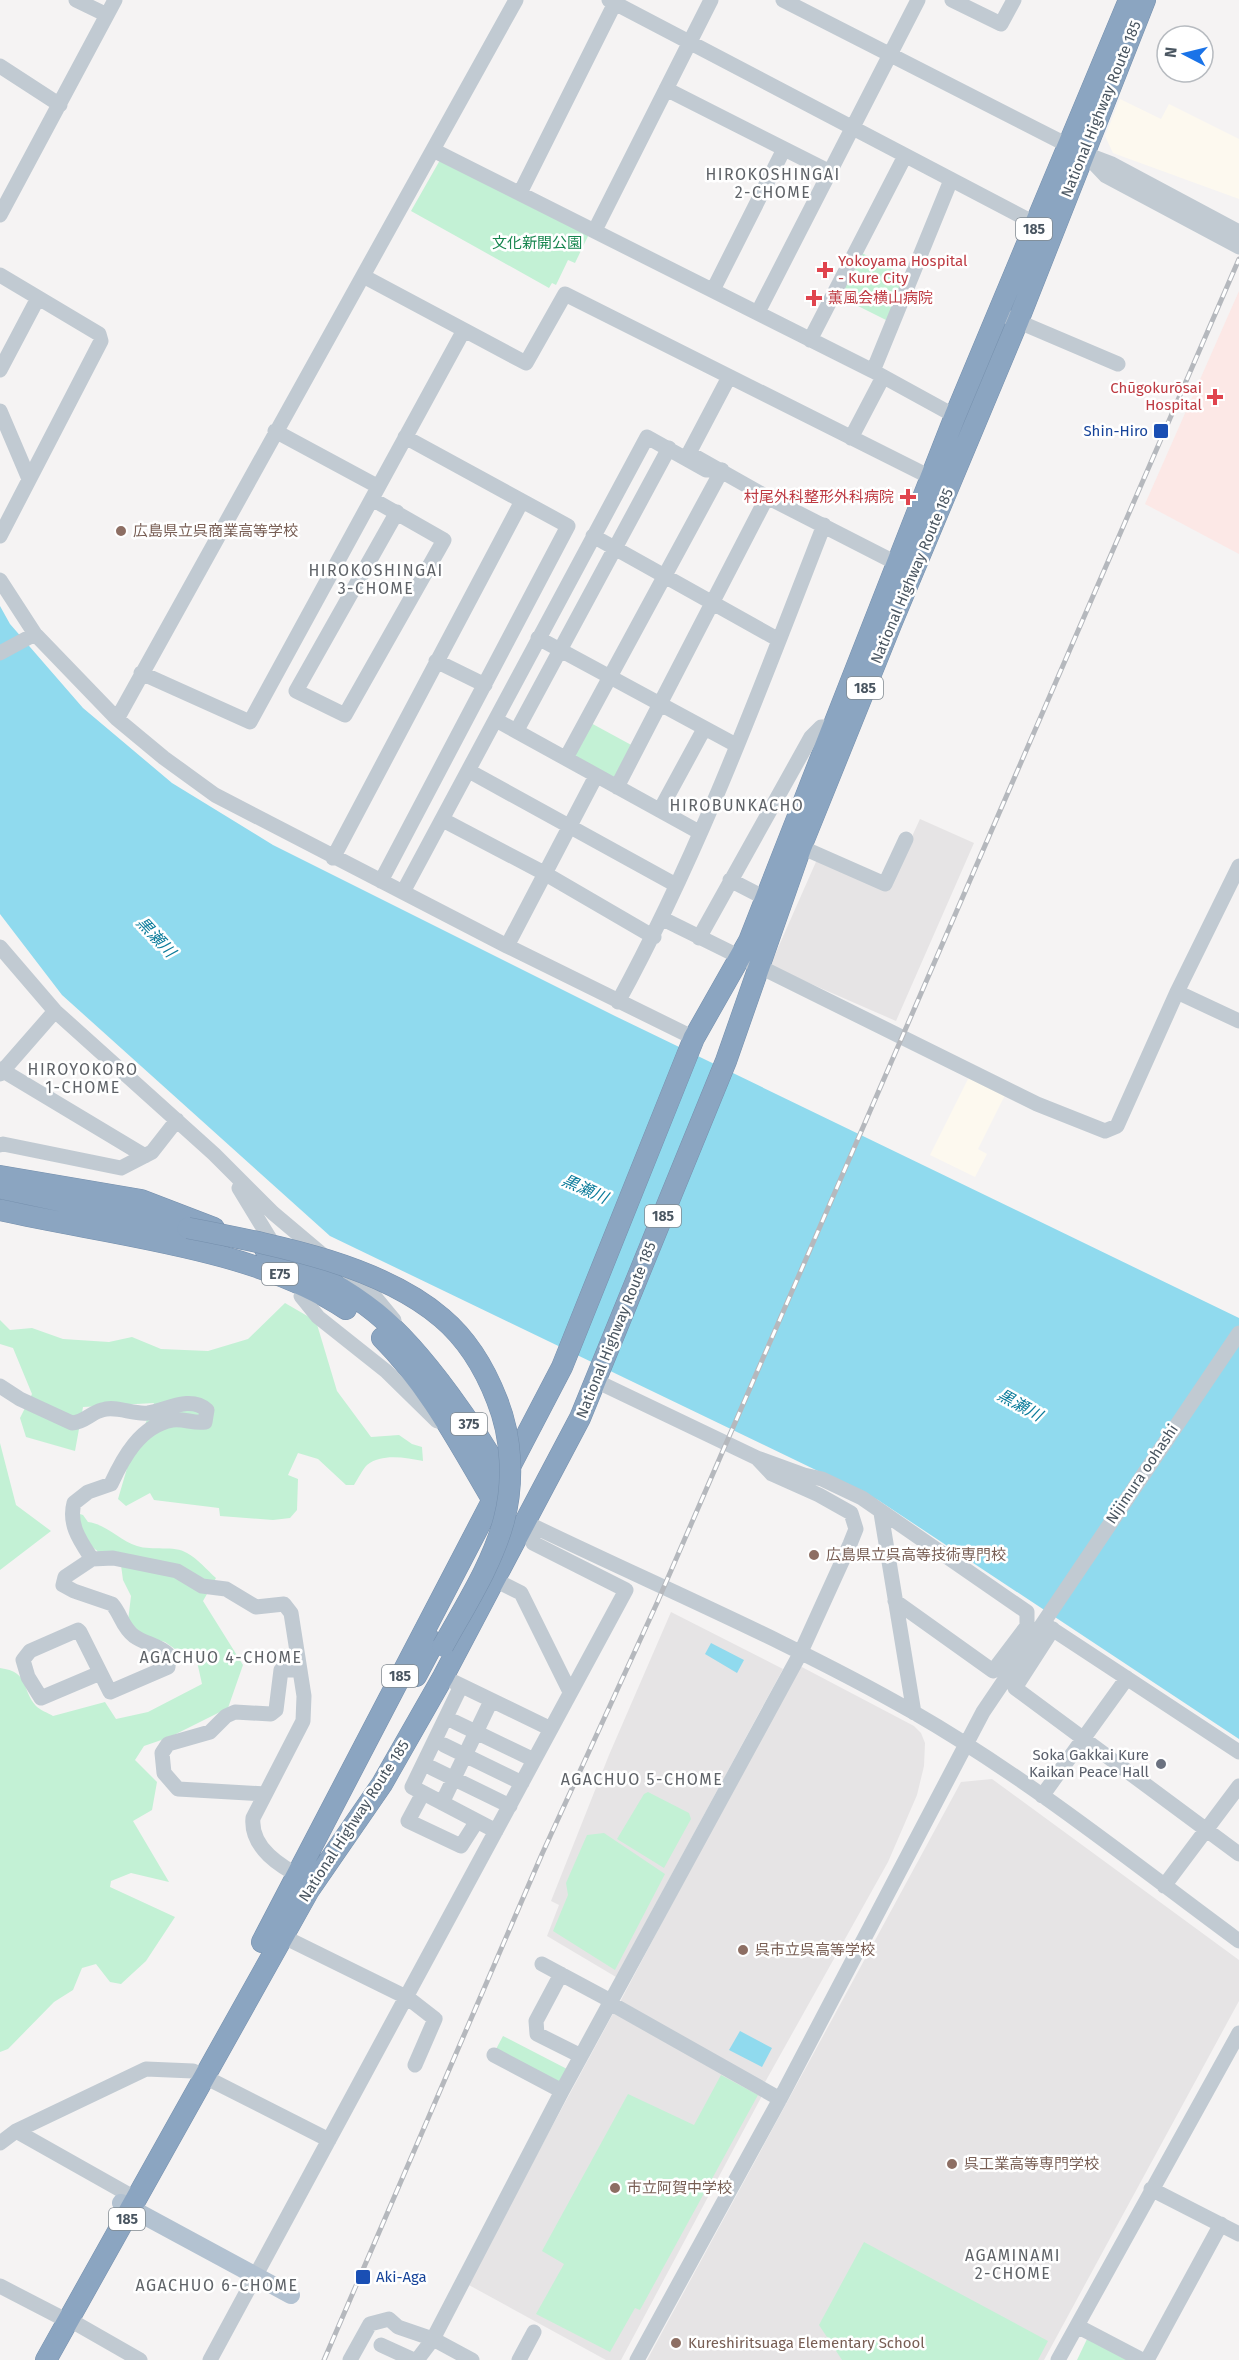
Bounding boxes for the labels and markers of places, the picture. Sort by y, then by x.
place label: Yokoyama Hospital - Kure City [838,252,968,287]
marker: Yokoyama Hospital - Kure City [816,261,834,279]
marker: 薫風会横山病院 [805,289,823,307]
place label: 薫風会横山病院 [828,289,933,307]
place label: Chūgokurōsai Hospital [1110,379,1203,414]
marker: Chūgokurōsai Hospital [1206,388,1224,406]
place label: Shin-Hiro [1083,422,1148,440]
marker: Shin-Hiro [1152,422,1170,440]
place label: 村尾外科整形外科病院 [744,488,894,506]
marker: 村尾外科整形外科病院 [899,488,917,506]
place label: 広島県立呉商業高等学校 [133,522,298,540]
marker: 広島県立呉商業高等学校 [114,524,128,538]
place label: 広島県立呉高等技術専門校 [826,1546,1006,1564]
marker: 広島県立呉高等技術専門校 [807,1548,821,1562]
place label: Soka Gakkai Kure Kaikan Peace Hall [1029,1746,1150,1781]
marker: Soka Gakkai Kure Kaikan Peace Hall [1154,1757,1168,1771]
place label: 呉市立呉高等学校 [755,1941,875,1959]
marker: 呉市立呉高等学校 [736,1943,750,1957]
place label: 呉工業高等専門学校 [964,2155,1099,2173]
marker: 呉工業高等専門学校 [945,2157,959,2171]
place label: 市立阿賀中学校 [627,2179,732,2197]
marker: 市立阿賀中学校 [608,2181,622,2195]
marker: Aki-Aga [354,2268,372,2286]
place label: Aki-Aga [376,2268,427,2286]
place label: Kureshiritsuaga Elementary School [688,2334,925,2352]
marker: Kureshiritsuaga Elementary School [669,2336,683,2350]

